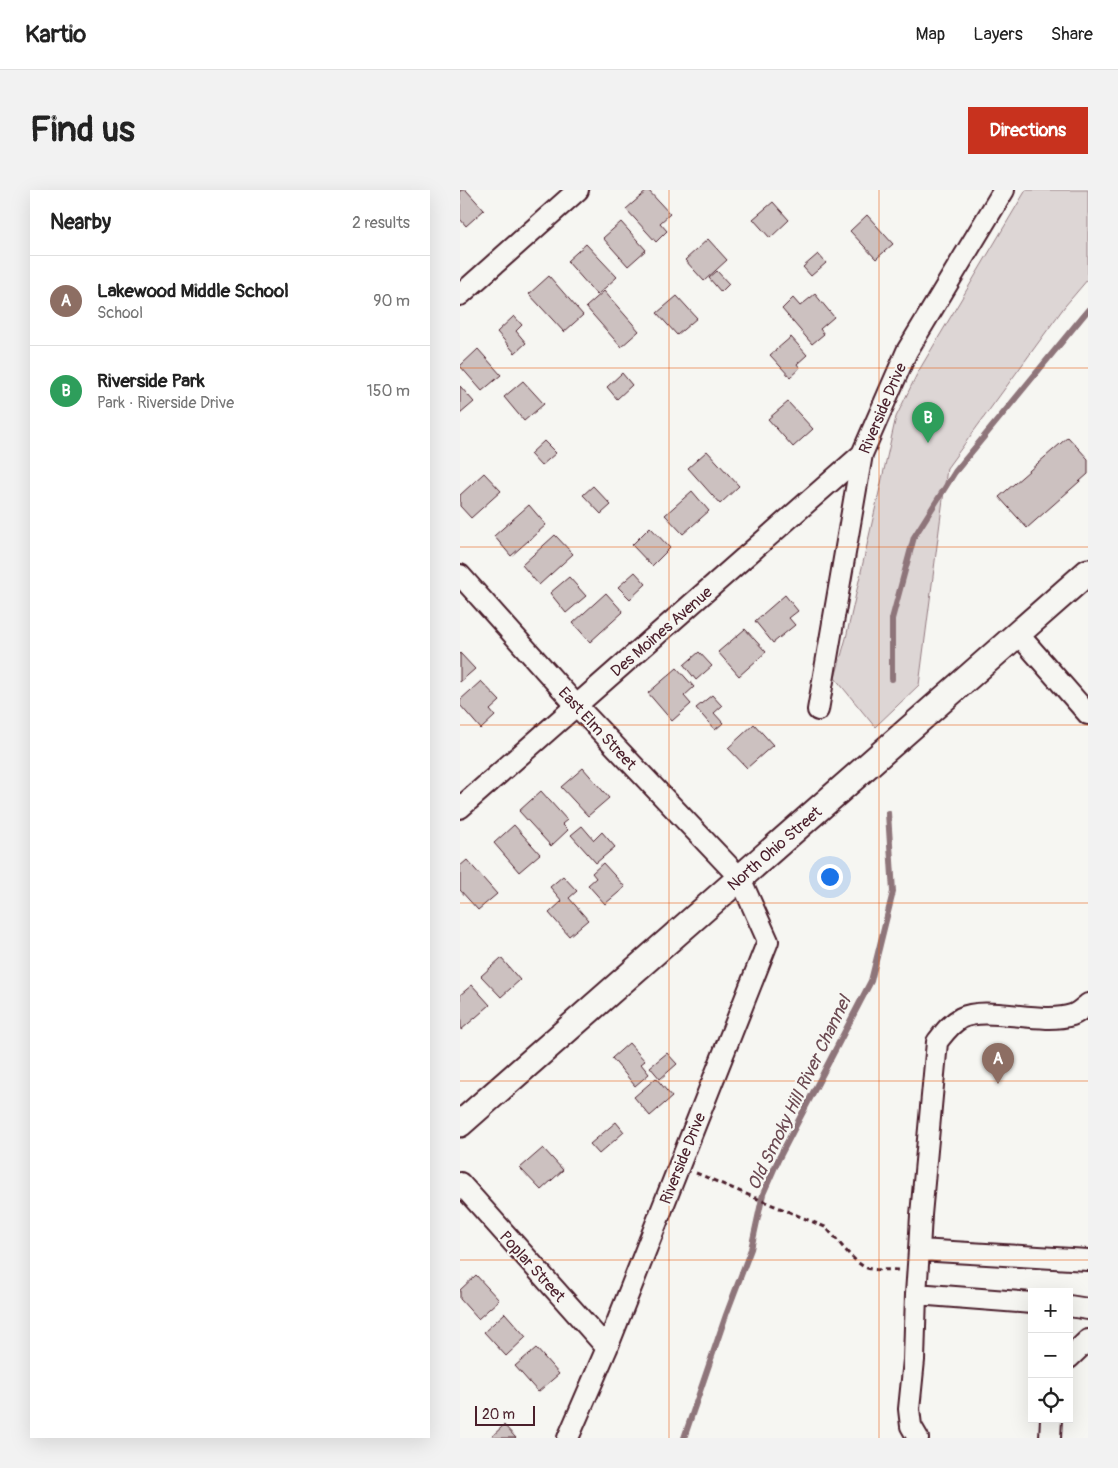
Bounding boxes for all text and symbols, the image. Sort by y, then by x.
text: Kartio [25,20,86,49]
text: Map [916,23,945,46]
text: Layers [973,23,1023,46]
text: Share [1051,23,1093,46]
button: Directions [968,107,1088,154]
text: Find us [30,108,135,152]
text: Nearby [50,209,111,236]
text: 2 results [352,213,410,233]
text: Lakewood Middle School [97,279,289,303]
text: A [61,291,71,311]
text: 90 m [373,291,410,311]
text: School [97,303,143,323]
street label: Riverside Drive [855,360,911,457]
text: Riverside Park [97,369,205,393]
text: B [61,381,71,401]
text: 150 m [366,381,410,401]
text: Park · Riverside Drive [97,393,234,413]
pin: B [912,402,944,443]
street label: Des Moines Avenue [607,582,717,681]
street label: East Elm Street [554,683,641,775]
street label: North Ohio Street [723,802,826,895]
your location [817,864,843,890]
water label: Old Smoky Hill River Channel [742,991,857,1194]
pin: A [982,1043,1014,1084]
street label: Riverside Drive [656,1110,710,1207]
street label: Poplar Street [495,1227,570,1307]
map controls [1028,1288,1073,1423]
button: + [1028,1288,1073,1333]
button: − [1028,1333,1073,1378]
button: locate [1028,1378,1073,1423]
scale bar [475,1403,535,1426]
text: 20 m [482,1406,515,1423]

